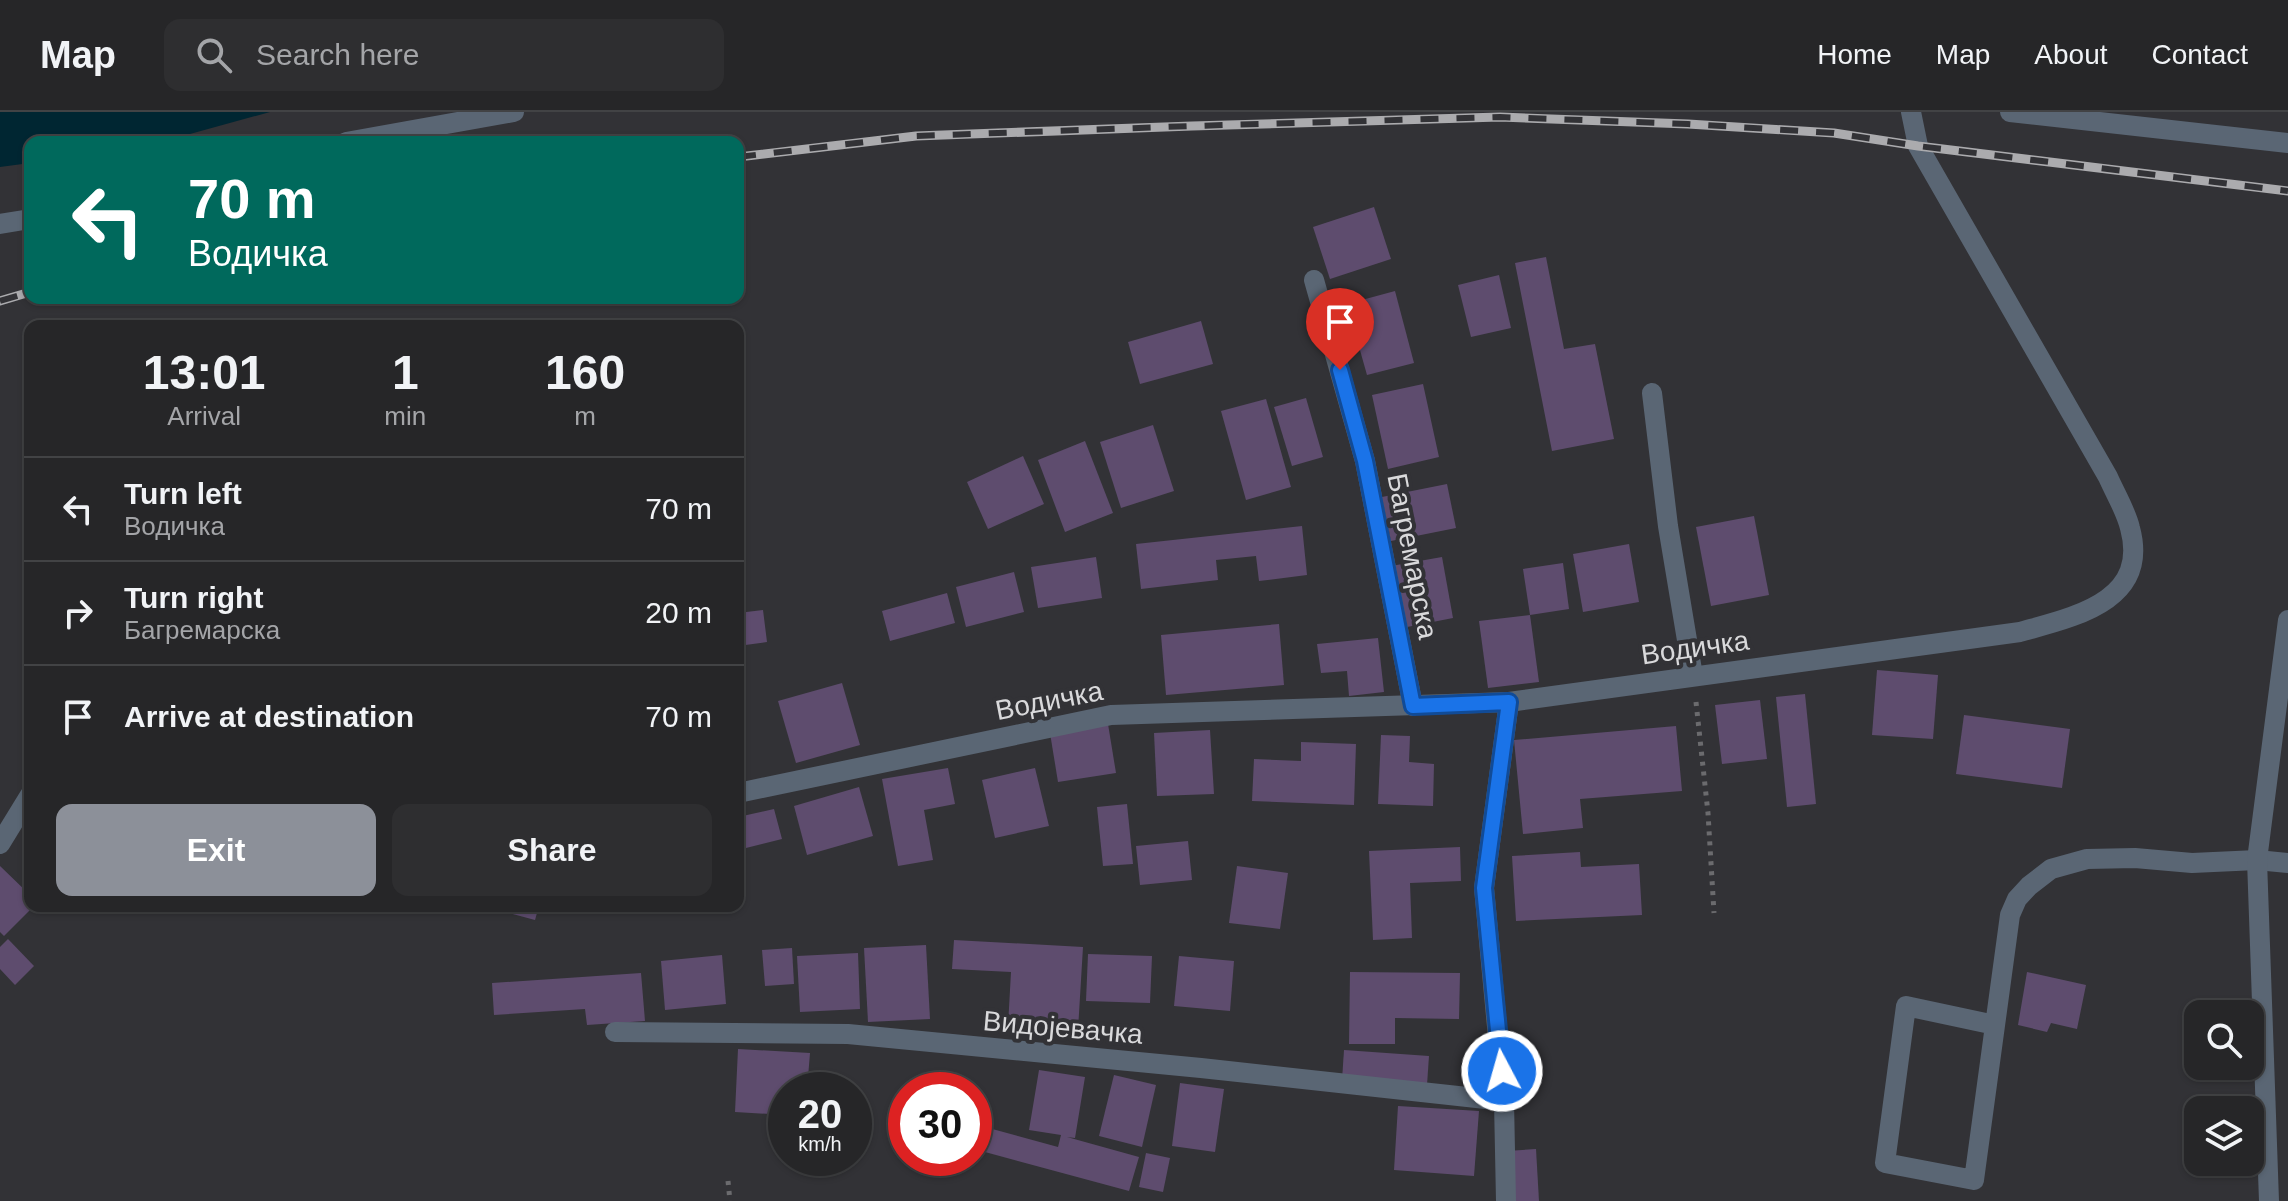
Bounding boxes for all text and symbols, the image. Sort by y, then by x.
search box [164,19,724,91]
icon: search [192,33,236,77]
text: Map [40,34,116,76]
text: Search here [256,38,419,71]
text: Home [1817,39,1892,70]
text: Map [1936,39,1990,70]
text: About [2034,39,2108,70]
text: Contact [2152,39,2248,70]
text: 70 m [188,167,316,230]
icon: left [56,168,160,272]
text: Водичка [188,233,328,274]
pin [1306,288,1374,370]
icon: arrive [1318,300,1362,344]
text: 13:01 [143,346,266,399]
text: 1 [392,346,419,399]
text: 160 [545,346,625,399]
text: Arrival [167,401,241,431]
text: min [384,401,426,431]
text: m [574,401,596,431]
street label: Багремарска [1381,471,1444,642]
text: Turn left [124,477,242,510]
icon: left [56,487,100,531]
text: 70 m [645,492,712,525]
text: Водичка [124,511,225,541]
text: Turn right [124,581,263,614]
icon: right [56,591,100,635]
text: 20 m [645,596,712,629]
text: Багремарска [124,615,280,645]
street label: Водичка [1639,625,1751,670]
street label: Водичка [993,675,1106,726]
icon: arrive [56,695,100,739]
text: Arrive at destination [124,700,414,733]
text: 70 m [645,700,712,733]
button: Exit [56,804,376,896]
button: Share [392,804,712,896]
map controls [2184,1000,2264,1176]
button: search [2184,1000,2264,1080]
street label: Видојевачка [982,1005,1145,1050]
position arrow [1460,1029,1544,1113]
speed limit sign: 30 [888,1072,992,1176]
text: 20 [798,1092,842,1136]
button: layers [2184,1096,2264,1176]
text: km/h [798,1133,842,1155]

